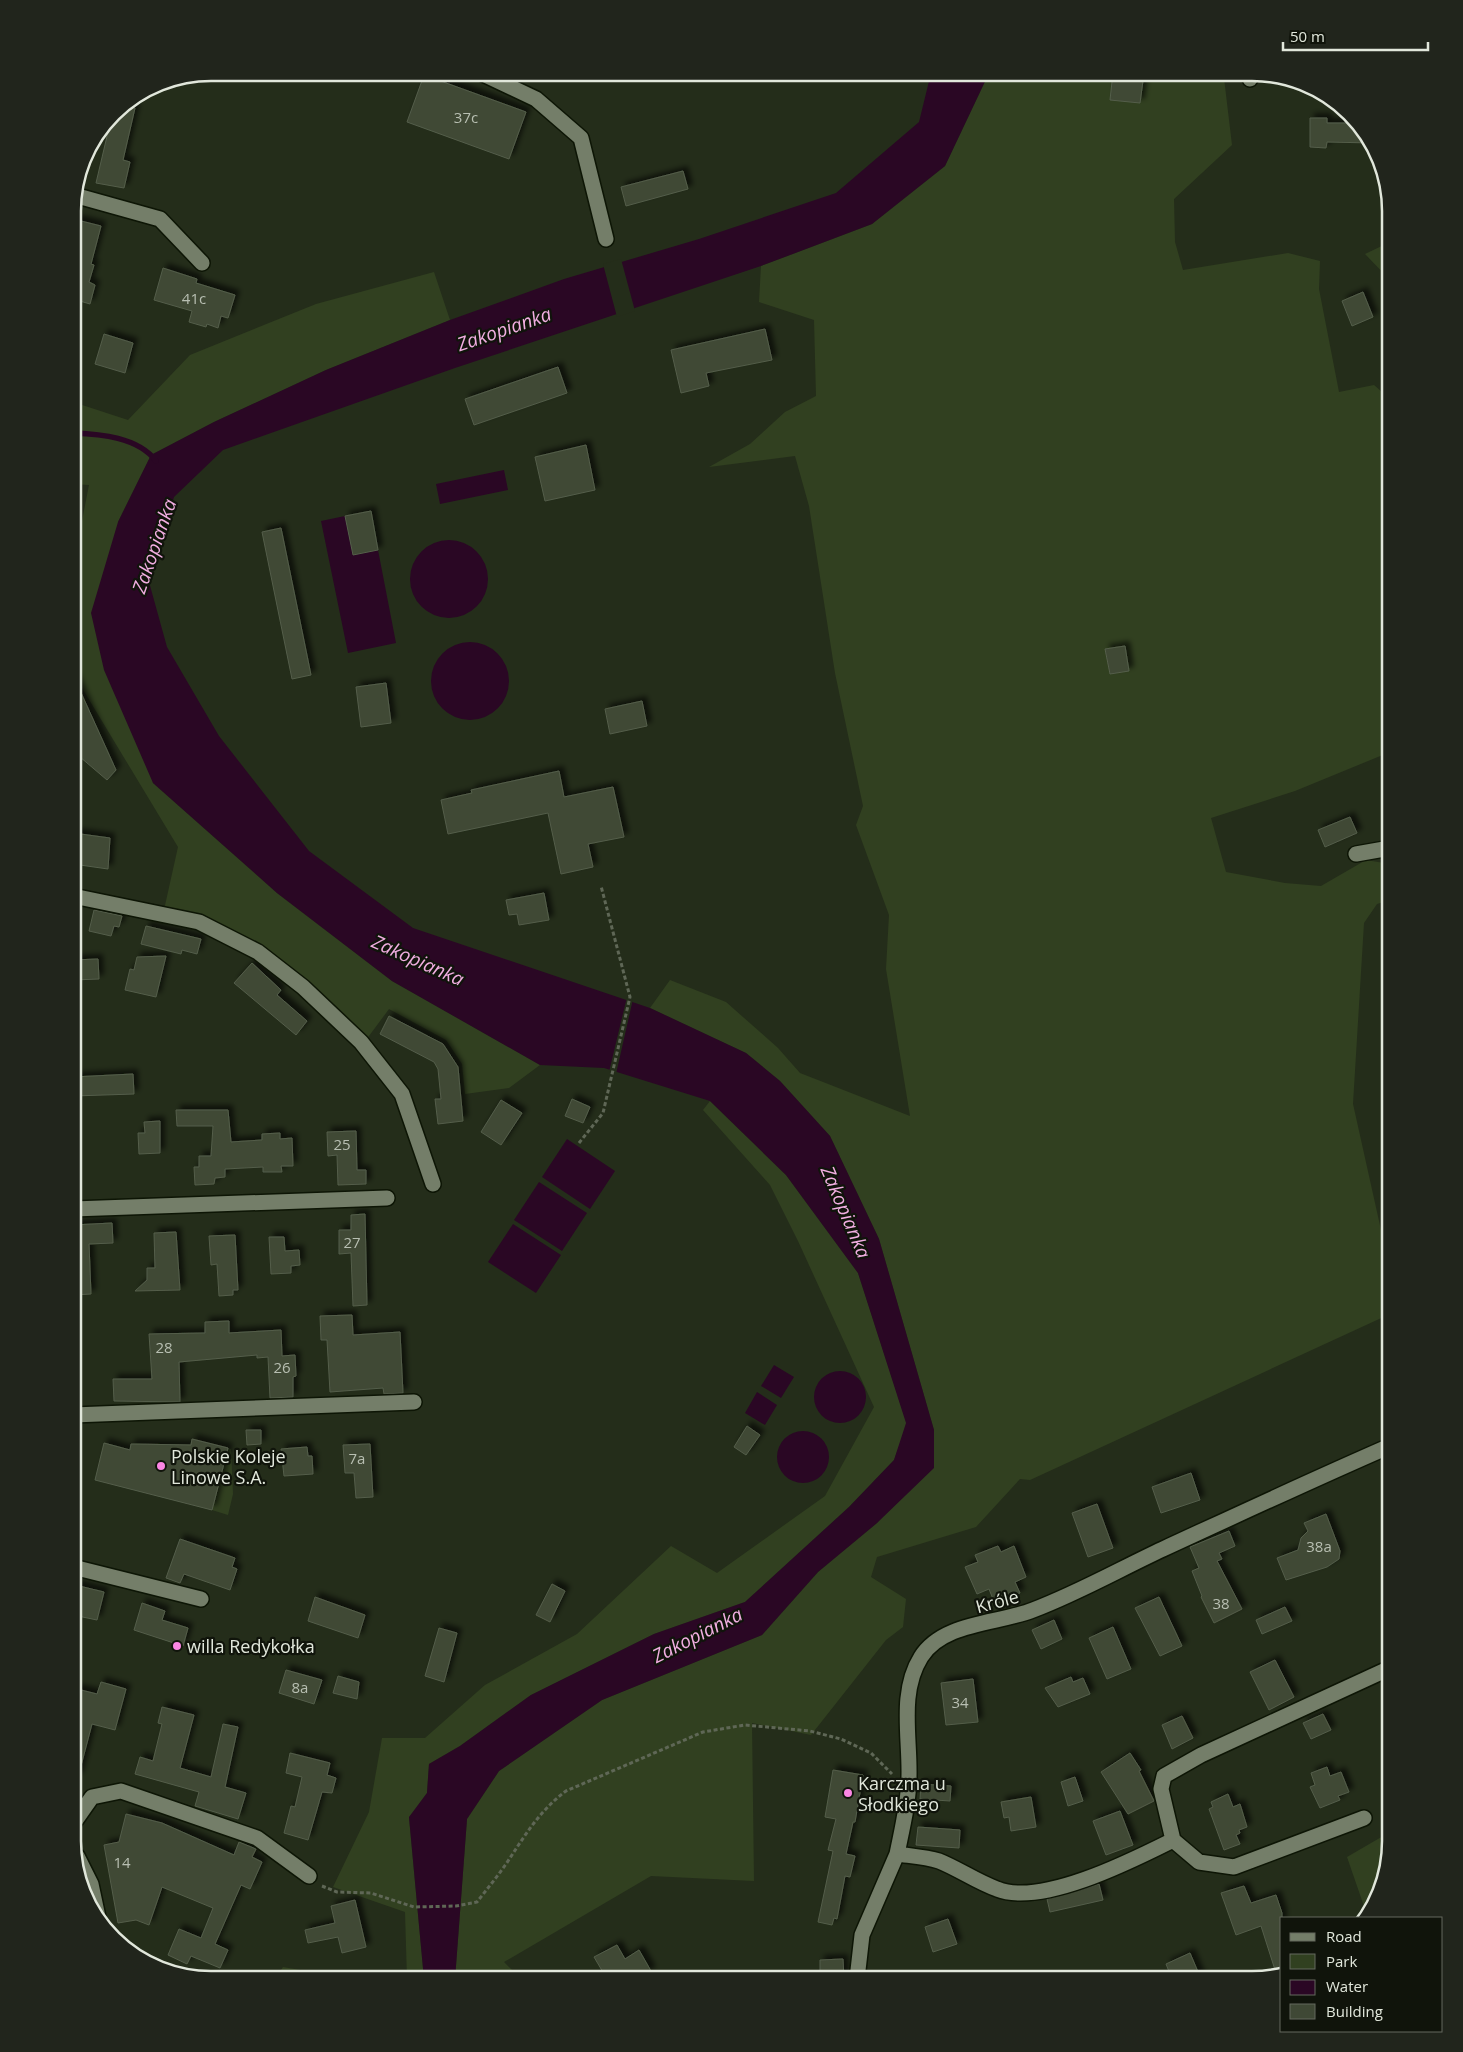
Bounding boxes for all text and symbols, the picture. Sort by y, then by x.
scale bar [1283,20,1428,52]
text: 50 m [1290,26,1325,46]
house number: 37c [454,107,478,127]
house number: 41c [182,288,206,308]
water label: Zakopianka [452,301,555,358]
water label: Zakopianka [125,495,182,598]
water label: Zakopianka [367,928,468,992]
house number: 25 [333,1134,351,1154]
water label: Zakopianka [814,1161,877,1263]
house number: 27 [343,1232,361,1252]
house number: 28 [155,1337,173,1357]
house number: 26 [273,1357,291,1377]
place label: Polskie Koleje Linowe S.A. [171,1444,286,1489]
house number: 7a [349,1448,365,1468]
marker: Polskie Koleje Linowe S.A. [155,1460,167,1472]
house number: 38a [1306,1536,1332,1556]
street label: Króle [973,1584,1021,1618]
house number: 38 [1212,1593,1230,1613]
water label: Zakopianka [646,1601,747,1669]
place label: willa Redykołka [187,1634,315,1658]
marker: willa Redykołka [171,1640,183,1652]
house number: 8a [292,1677,308,1697]
house number: 34 [951,1692,969,1712]
place label: Karczma u Słodkiego [858,1771,946,1816]
marker: Karczma u Słodkiego [842,1787,854,1799]
house number: 14 [113,1852,131,1872]
legend [1280,1917,1443,2032]
text: Road [1326,1926,1362,1946]
text: Park [1326,1951,1357,1971]
text: Water [1326,1976,1368,1996]
text: Building [1326,2001,1383,2021]

